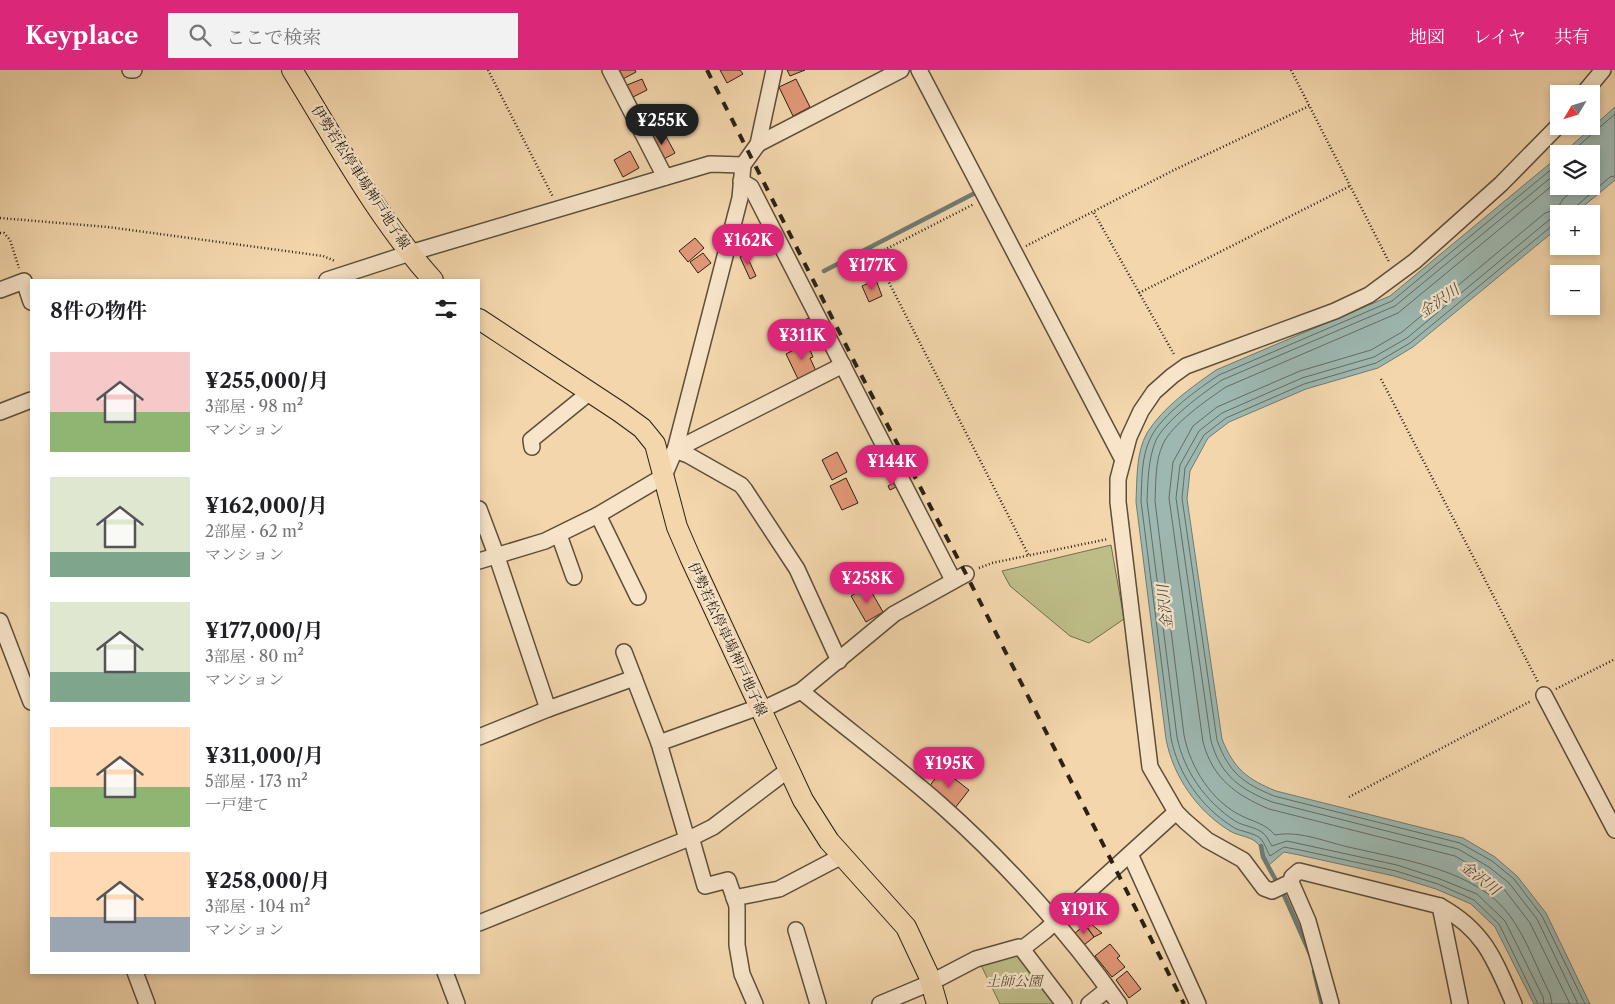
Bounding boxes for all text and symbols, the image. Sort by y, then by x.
search box [168,13,518,58]
text: Keyplace [25,21,138,50]
icon: search [186,21,214,49]
text: ここで検索 [226,26,321,49]
text: 地図 [1409,26,1445,48]
text: レイヤ [1473,26,1526,48]
text: 共有 [1554,26,1590,48]
north arrow [1550,85,1600,135]
map controls [1550,85,1600,315]
street label: 伊勢若松停車場神戸地子線 [308,102,414,252]
pin: ¥255K [627,104,697,146]
text: ¥255K [637,110,687,130]
button: layers [1550,145,1600,195]
button: + [1550,205,1600,255]
pin: ¥162K [713,224,783,266]
text: ¥162K [723,230,773,250]
pin: ¥177K [837,248,907,291]
text: ¥177K [848,255,896,275]
button: − [1550,265,1600,315]
water label: 金沢川 [1415,279,1464,321]
icon: filters [432,295,460,323]
text: 8件の物件 [50,298,147,323]
pin: ¥311K [767,318,837,361]
text: ¥311K [778,325,826,345]
text: ¥255,000/月 [205,368,329,393]
icon: home [90,372,150,432]
text: 3部屋 · 98 m² [205,396,303,416]
text: マンション [205,419,284,439]
pin: ¥144K [857,444,927,487]
text: ¥144K [867,451,917,471]
text: ¥162,000/月 [205,493,328,518]
icon: home [90,497,150,557]
text: 2部屋 · 62 m² [205,521,304,541]
text: マンション [205,544,284,564]
street label: 伊勢若松停車場神戸地子線 [684,559,772,719]
pin: ¥258K [832,562,902,604]
text: ¥258K [841,568,893,588]
water label: 金沢川 [1152,582,1176,630]
text: ¥177,000/月 [205,618,324,643]
icon: home [90,622,150,682]
text: 3部屋 · 80 m² [205,646,304,666]
text: マンション [205,669,284,689]
text: ¥311,000/月 [205,743,324,768]
pin: ¥195K [914,746,984,789]
icon: home [90,747,150,807]
text: ¥195K [924,753,974,773]
text: 5部屋 · 173 m² [205,771,308,791]
text: 一戸建て [205,794,269,814]
water label: 金沢川 [1457,856,1505,900]
text: ¥258,000/月 [205,868,330,893]
icon: home [90,872,150,932]
pin: ¥191K [1049,892,1119,935]
text: 3部屋 · 104 m² [205,896,311,916]
text: ¥191K [1060,899,1108,919]
text: マンション [205,919,284,939]
park label: 土師公園 [986,972,1044,990]

